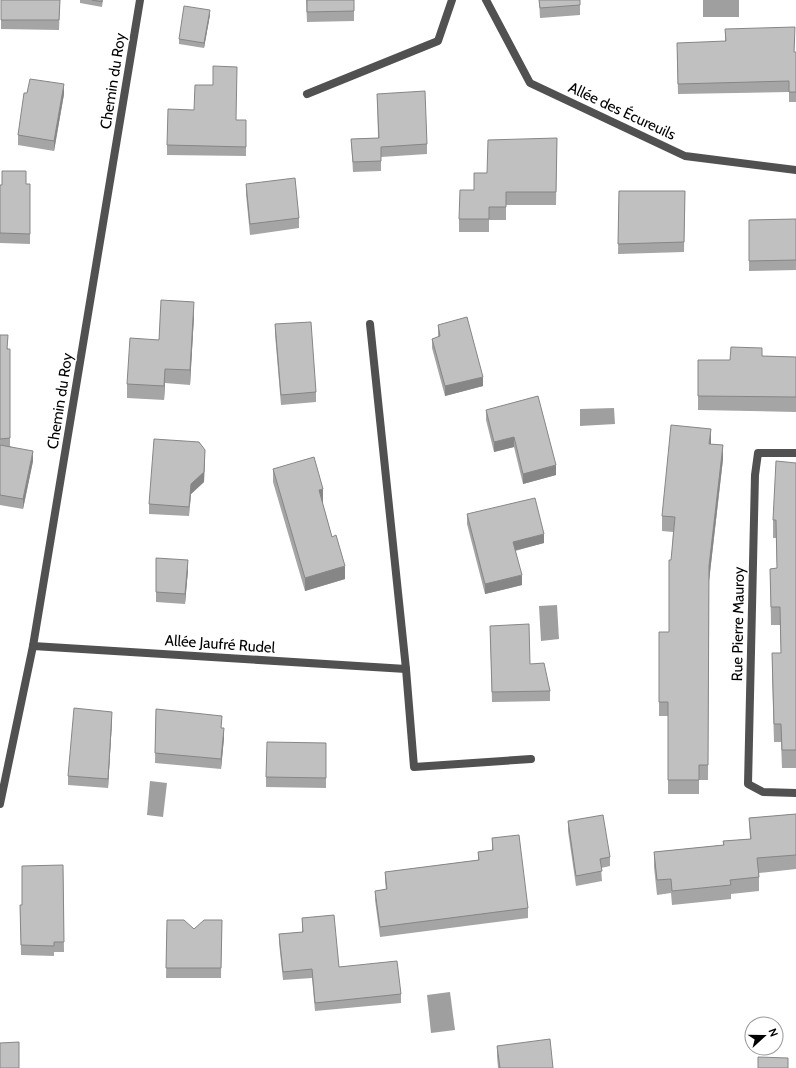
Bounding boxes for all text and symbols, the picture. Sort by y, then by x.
street label: Chemin du Roy [97,31,130,130]
street label: Allée des Écureuils [566,77,679,144]
street label: Chemin du Roy [44,351,77,450]
street label: Rue Pierre Mauroy [728,566,748,682]
street label: Allée Jaufré Rudel [164,631,276,657]
north arrow [744,1016,784,1056]
text: N [765,1026,781,1039]

